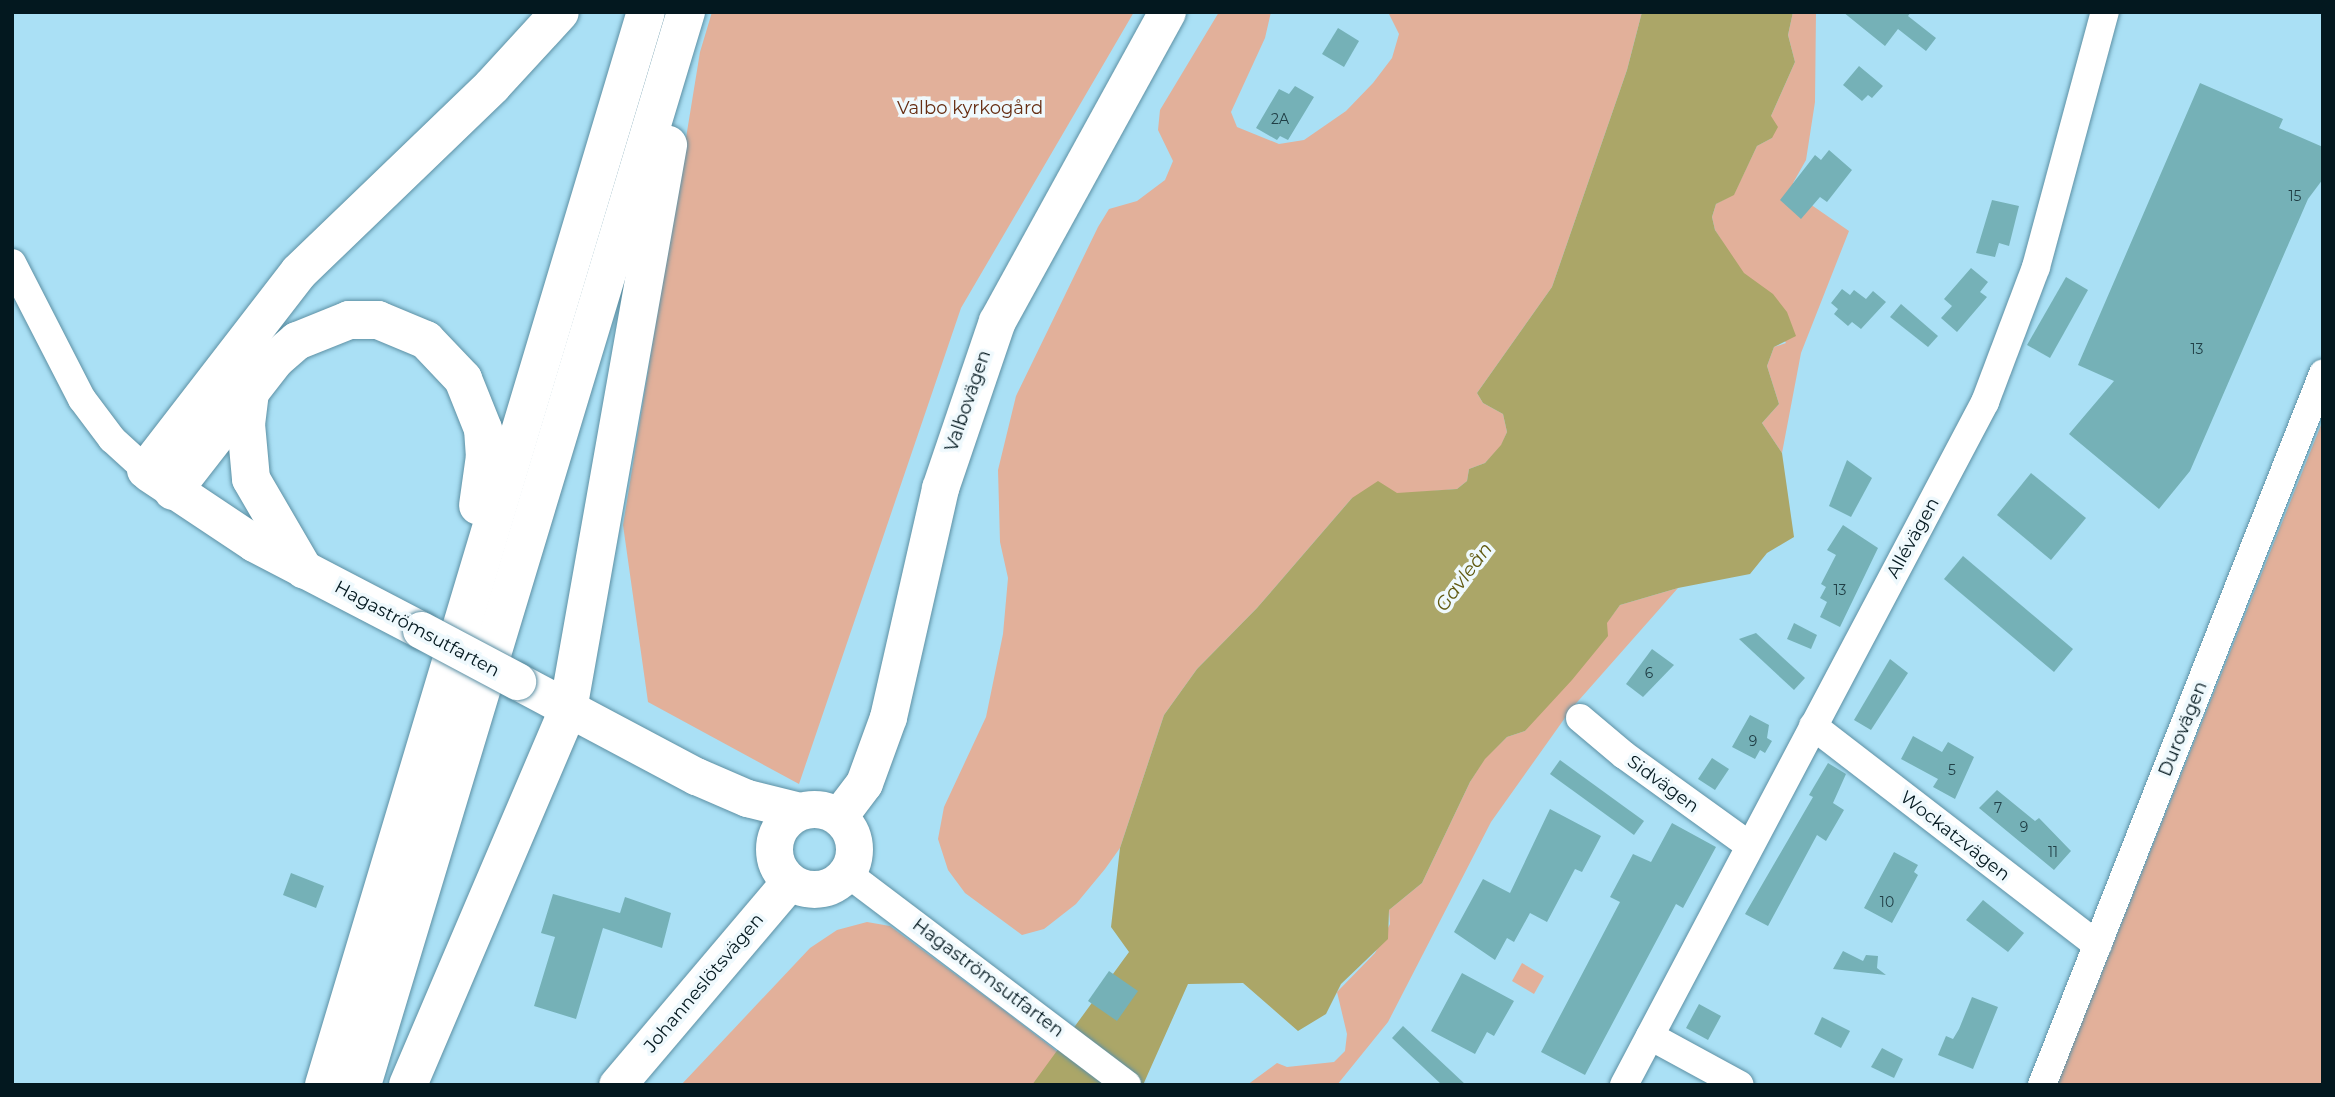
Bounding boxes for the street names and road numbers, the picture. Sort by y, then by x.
street label: Valbovägen [941,348,995,454]
street label: Allévägen [1882,494,1944,582]
street label: Hagaströmsutfarten [331,576,503,682]
street label: Durovägen [2154,678,2212,780]
street label: Sidvägen [1623,751,1703,817]
street label: Wockatzvägen [1896,786,2014,886]
street label: Johanneslötsvägen [640,909,768,1057]
street label: Hagaströmsutfarten [908,914,1068,1042]

